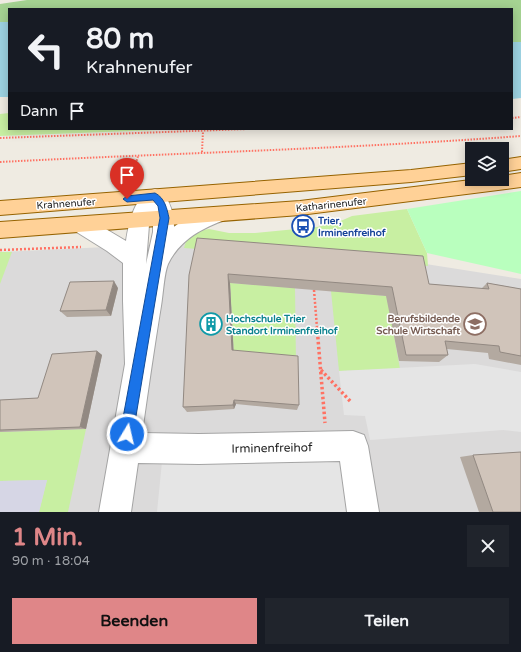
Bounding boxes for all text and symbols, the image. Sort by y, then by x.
text: 80 m [86,22,154,56]
icon: left [20,24,72,76]
text: Krahnenufer [86,56,192,78]
icon: arrive [66,100,88,122]
text: Dann [20,102,58,120]
map controls [465,142,509,186]
button: layers [465,142,509,186]
pin [110,158,144,199]
icon: arrive [116,164,138,186]
street label: Katharinenufer [295,195,367,215]
street label: Krahnenufer [36,196,96,212]
bus stop icon: Trier, Irminenfreihof [290,213,316,239]
place label: Trier, Irminenfreihof [317,215,386,239]
building icon: Hochschule Trier Standort Irminenfreihof [198,311,224,337]
school or university icon: Berufsbildende Schule Wirtschaft [462,311,488,337]
place label: Hochschule Trier Standort Irminenfreihof [226,313,338,337]
place label: Berufsbildende Schule Wirtschaft [376,313,460,337]
position arrow [106,413,148,455]
street label: Irminenfreihof [231,440,313,456]
text: 1 Min. [12,523,83,552]
button: close [467,525,509,567]
text: 90 m · 18:04 [12,553,90,569]
button: Beenden [12,598,257,644]
button: Teilen [265,598,509,644]

